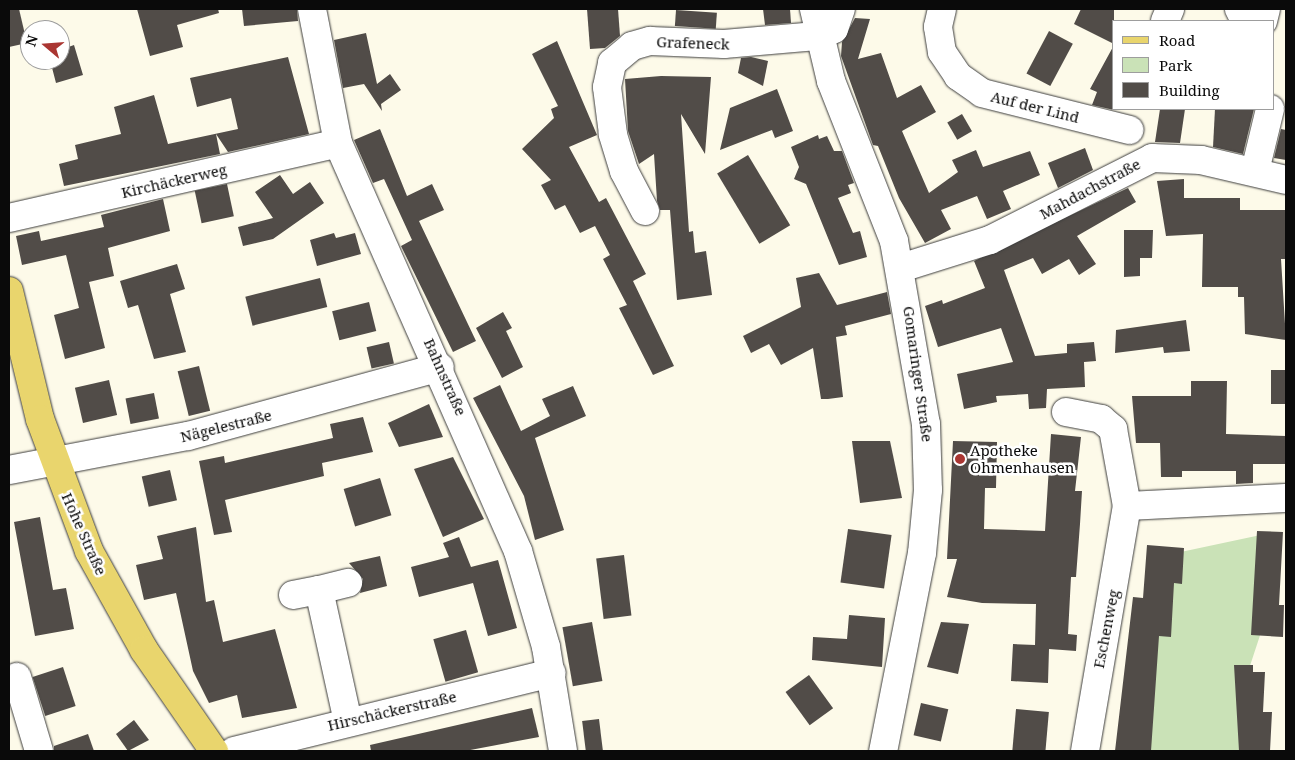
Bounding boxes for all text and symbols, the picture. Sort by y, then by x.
north arrow [20,20,70,70]
legend [1112,20,1275,110]
text: Road [1159,30,1195,50]
text: N [20,32,42,49]
street label: Grafeneck [656,33,730,53]
text: Park [1159,55,1192,75]
text: Building [1159,80,1220,100]
street label: Auf der Lind [989,87,1081,127]
street label: Mahdachstraße [1037,155,1143,223]
street label: Kirchäckerweg [120,160,228,202]
street label: Gomaringer Straße [900,305,936,443]
street label: Bahnstraße [420,336,470,418]
street label: Nägelestraße [178,406,274,446]
place label: Apotheke Ohmenhausen [970,441,1074,476]
marker: Apotheke Ohmenhausen [954,453,966,465]
street label: Hohe Straße [58,490,110,578]
street label: Eschenweg [1090,588,1122,670]
street label: Hirschäckerstraße [326,687,458,735]

